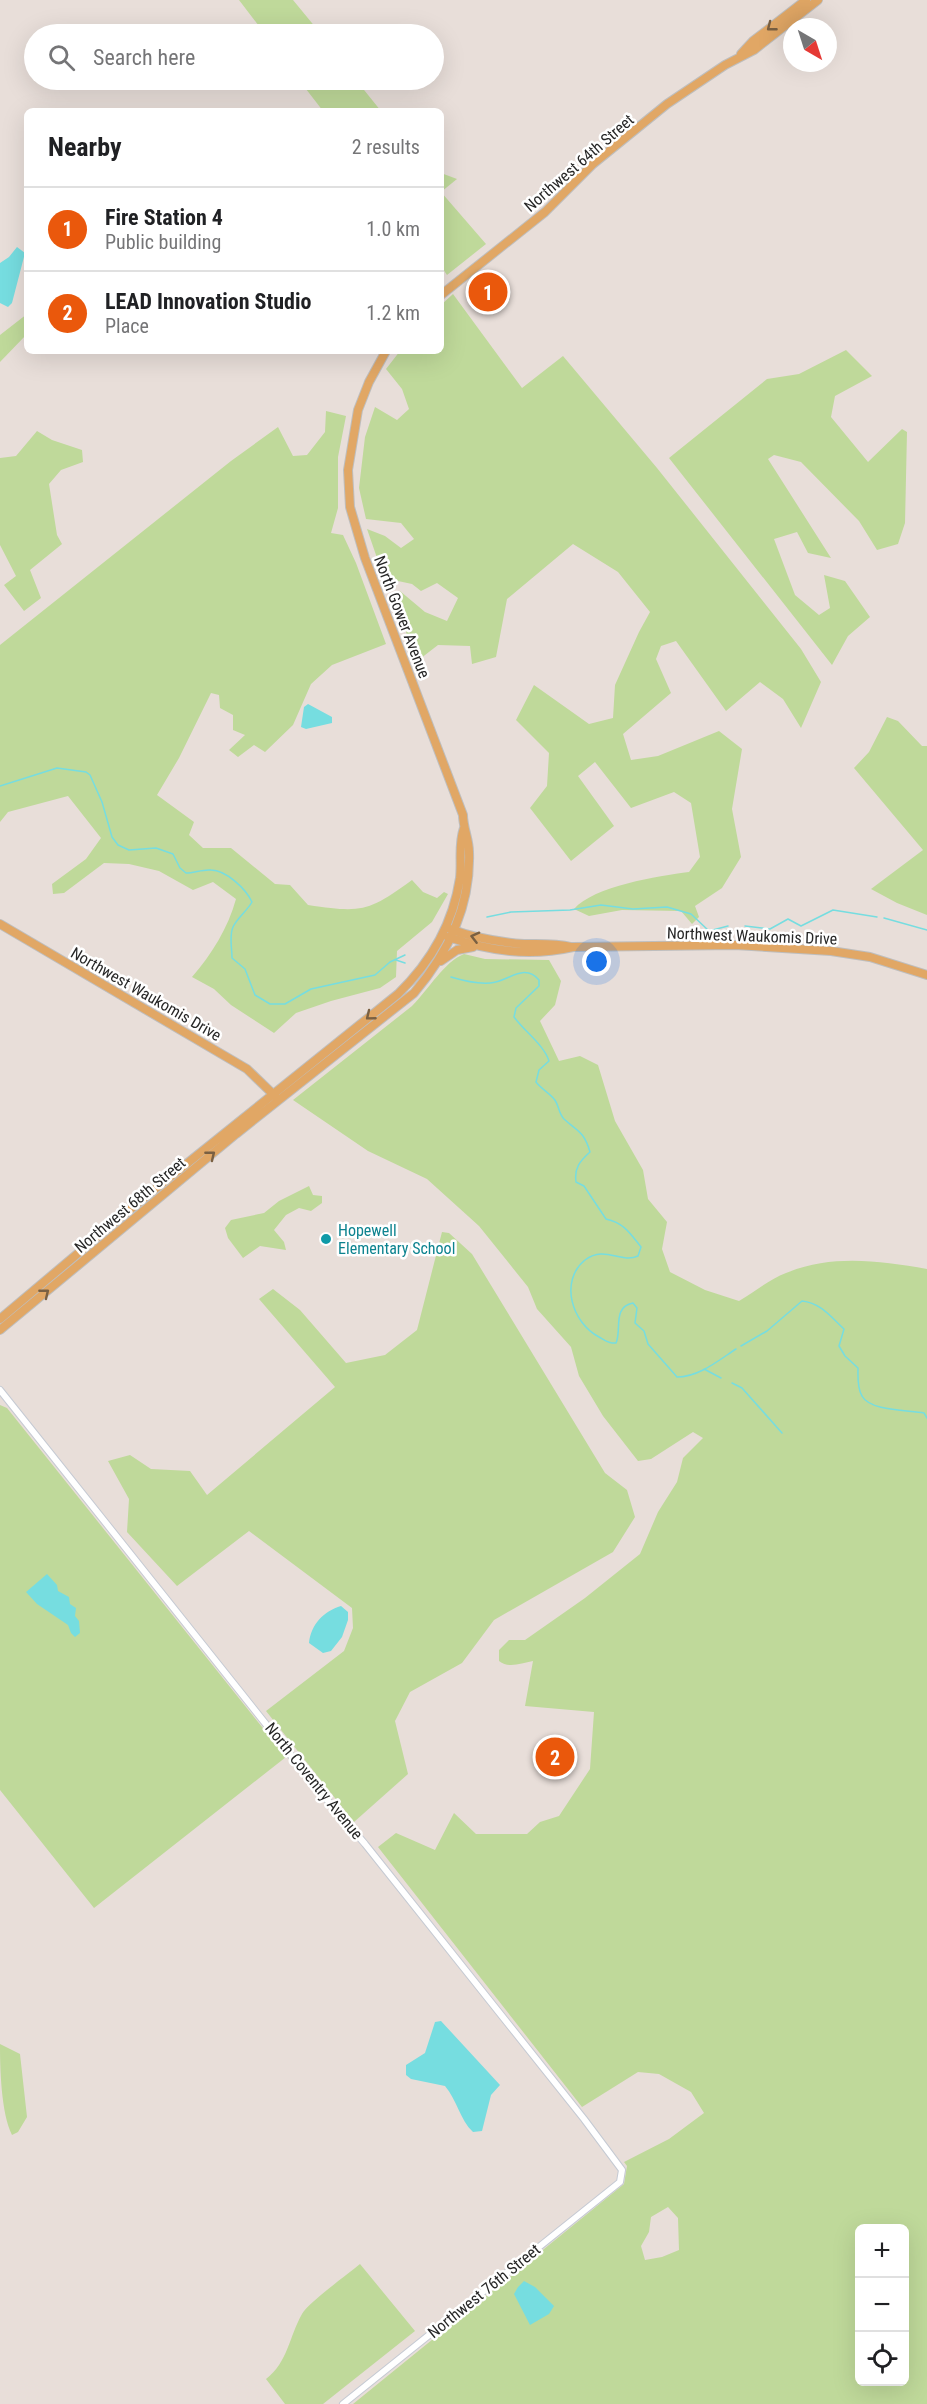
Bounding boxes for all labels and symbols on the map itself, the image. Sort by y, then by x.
north arrow [783,18,837,72]
one-way arrow [766,20,777,31]
street label: Northwest 64th Street [520,110,638,216]
pin: 1 [468,270,508,314]
street label: North Gower Avenue [370,553,434,681]
street label: Northwest Waukomis Drive [666,924,838,948]
one-way arrow [470,932,481,944]
street label: Northwest Waukomis Drive [67,943,225,1045]
your location [582,947,611,976]
one-way arrow [366,1009,377,1020]
one-way arrow [204,1151,215,1162]
street label: Northwest 68th Street [71,1153,189,1257]
place label: Hopewell Elementary School [338,1221,455,1258]
marker: Hopewell Elementary School [319,1232,333,1246]
one-way arrow [39,1290,50,1301]
street label: North Coventry Avenue [261,1719,367,1843]
pin: 2 [536,1734,574,1780]
street label: Northwest 76th Street [424,2240,544,2342]

